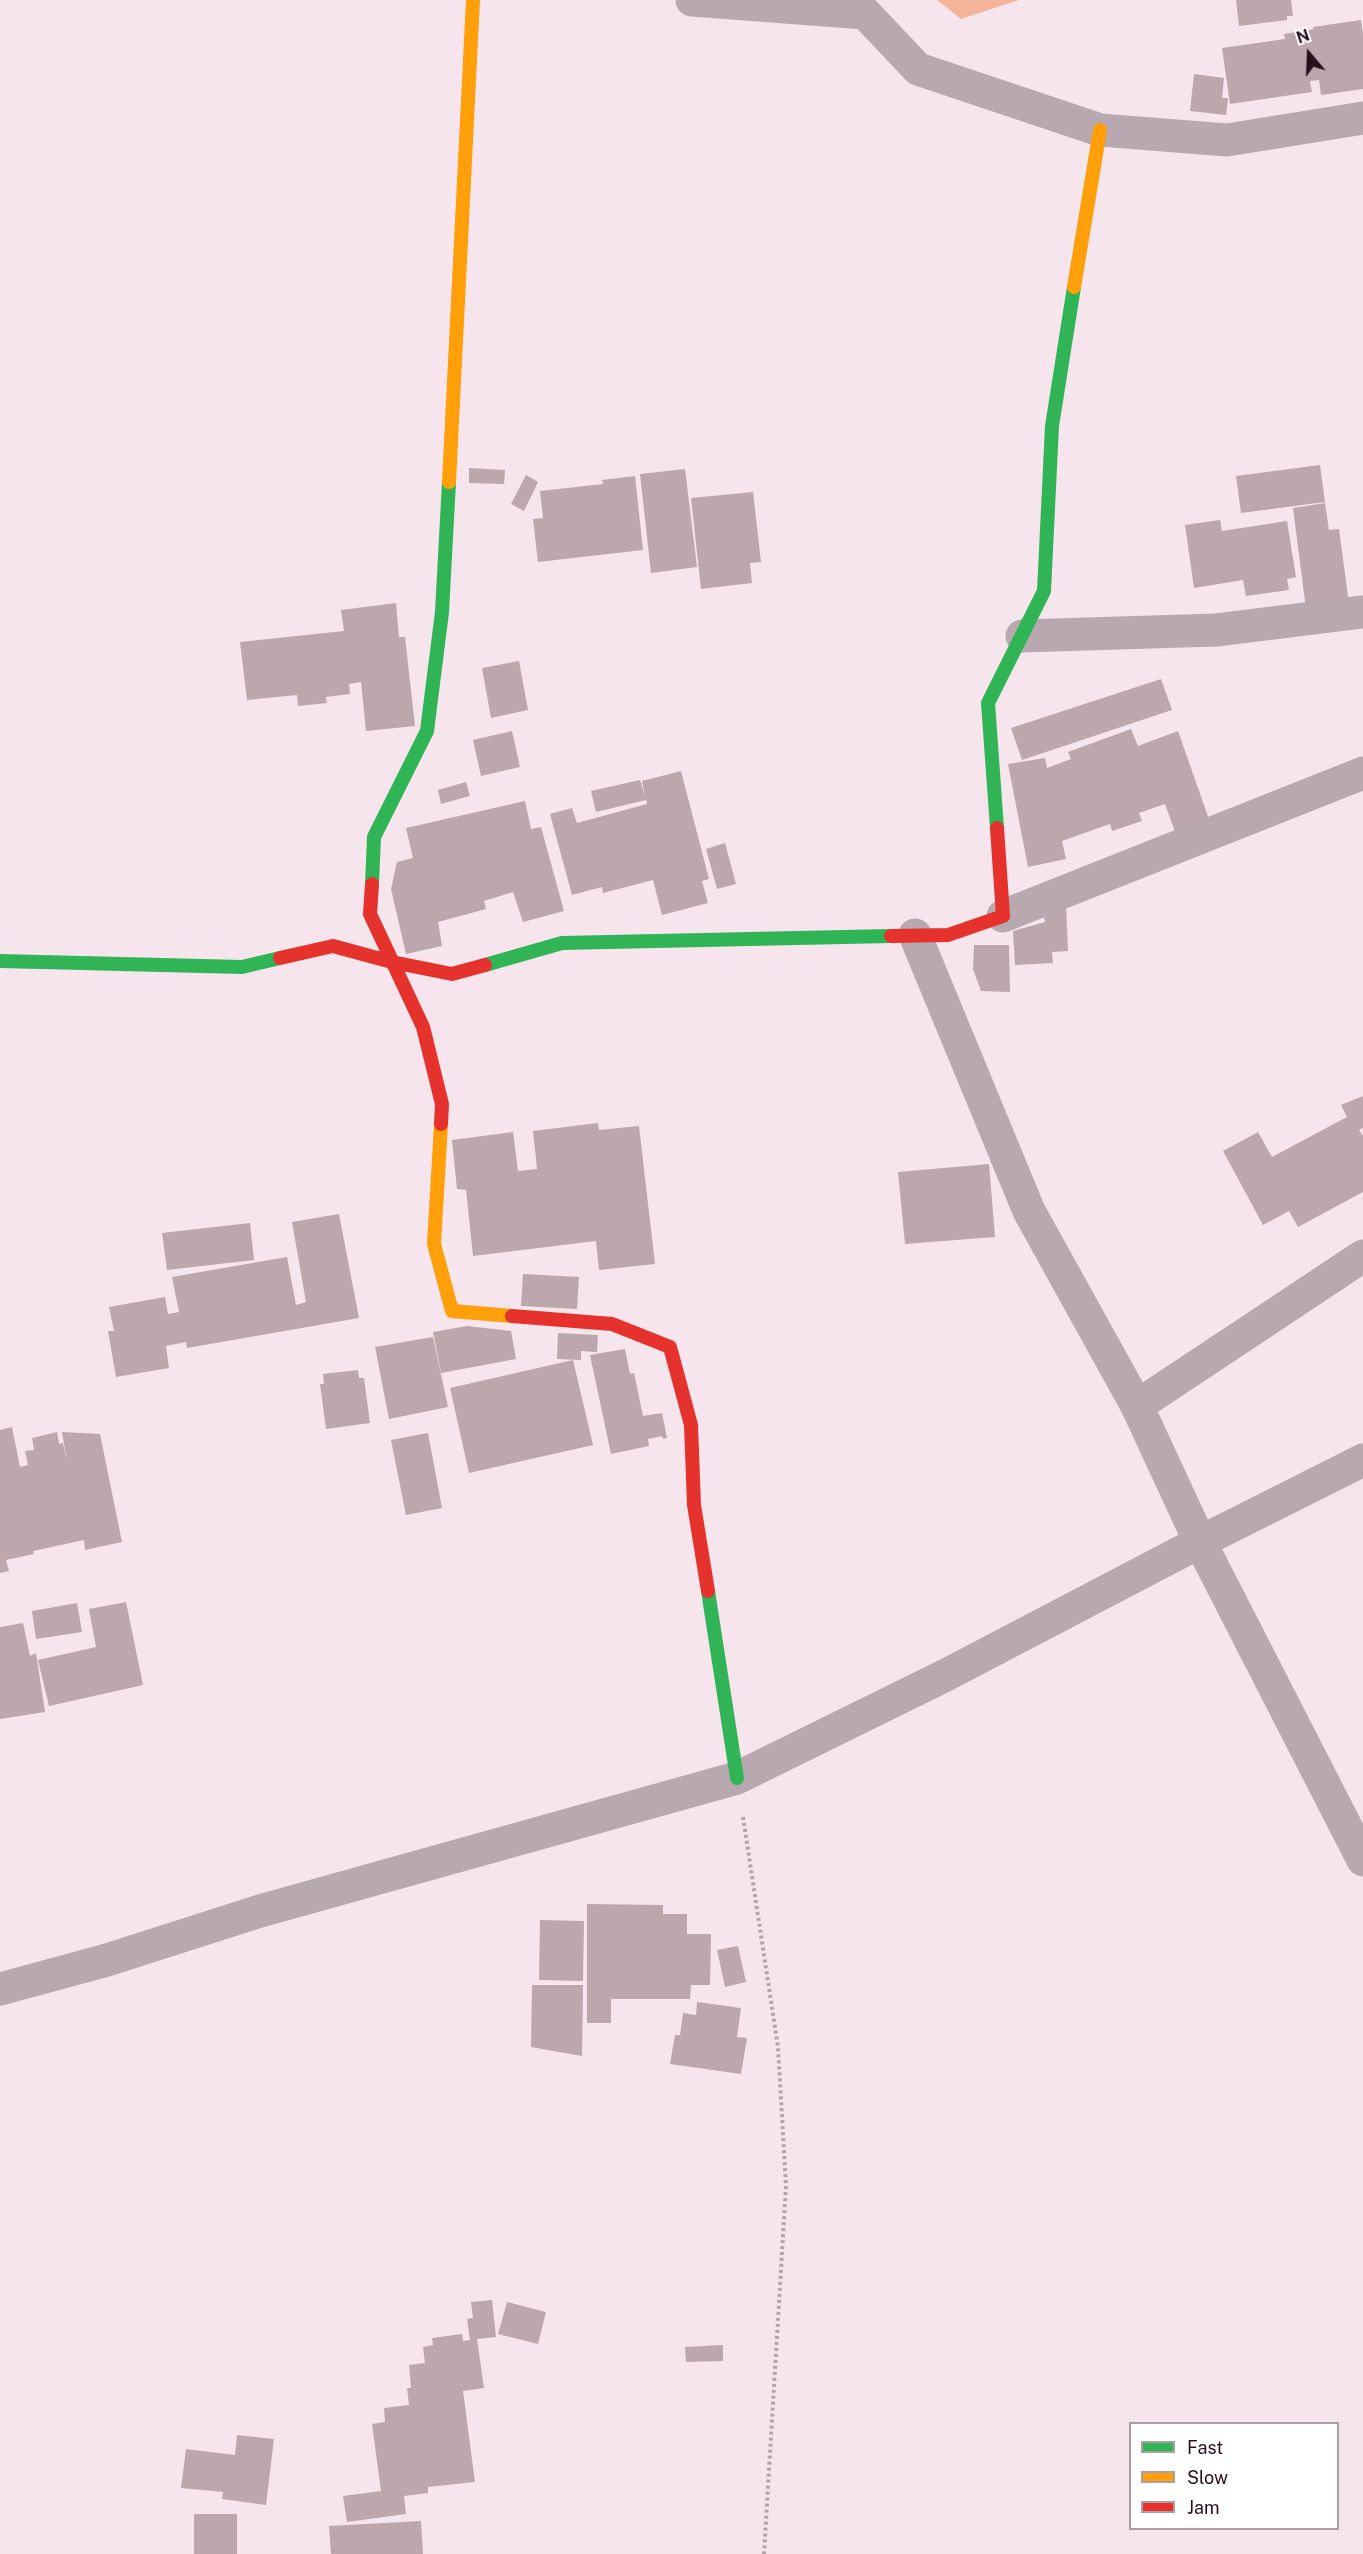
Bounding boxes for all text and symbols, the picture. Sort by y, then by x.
north arrow [1279,24,1339,84]
text: N [1294,25,1312,48]
legend [1129,2422,1339,2530]
text: Fast [1187,2437,1223,2458]
text: Slow [1187,2467,1228,2488]
text: Jam [1187,2497,1220,2518]

